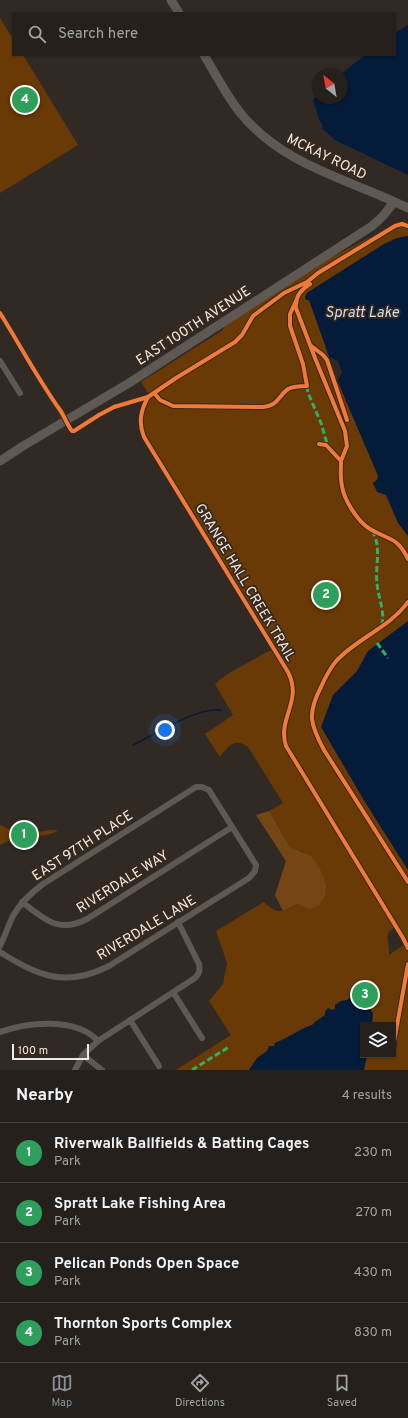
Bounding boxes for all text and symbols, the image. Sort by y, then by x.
search box [12,12,396,56]
icon: search [26,23,48,45]
text: Search here [58,25,138,44]
north arrow [312,68,348,104]
pin: 4 [12,85,38,115]
street label: MCKAY ROAD [284,131,369,184]
street label: EAST 100TH AVENUE [133,283,254,370]
water label: Spratt Lake [325,304,399,323]
street label: GRANGE HALL CREEK TRAIL [191,501,299,665]
pin: 2 [313,580,339,610]
your location [155,720,175,740]
street label: EAST 97TH PLACE [29,807,136,885]
pin: 1 [11,820,37,850]
street label: RIVERDALE WAY [74,847,172,917]
street label: RIVERDALE LANE [94,892,200,965]
pin: 3 [352,980,378,1010]
map controls [360,1022,396,1058]
button: layers [360,1022,396,1058]
scale bar [12,1042,89,1061]
text: 100 m [18,1044,48,1058]
text: Nearby [16,1085,73,1107]
text: 4 results [342,1088,392,1104]
text: Riverwalk Ballfields & Batting Cages [54,1135,309,1154]
text: 1 [26,1145,32,1161]
text: 230 m [354,1145,392,1161]
text: Park [54,1154,81,1170]
text: Spratt Lake Fishing Area [54,1195,226,1214]
text: 2 [25,1205,33,1221]
text: 270 m [355,1205,392,1221]
text: Park [54,1214,81,1230]
text: Pelican Ponds Open Space [54,1255,239,1274]
text: 3 [25,1265,33,1281]
text: 430 m [354,1265,392,1281]
text: Park [54,1274,81,1290]
text: Thornton Sports Complex [54,1315,232,1334]
text: 4 [25,1325,33,1341]
text: 830 m [354,1325,392,1341]
text: Park [54,1334,81,1350]
tab: Map [51,1372,73,1410]
tab: Directions [175,1372,225,1410]
tab: Saved [327,1372,357,1410]

